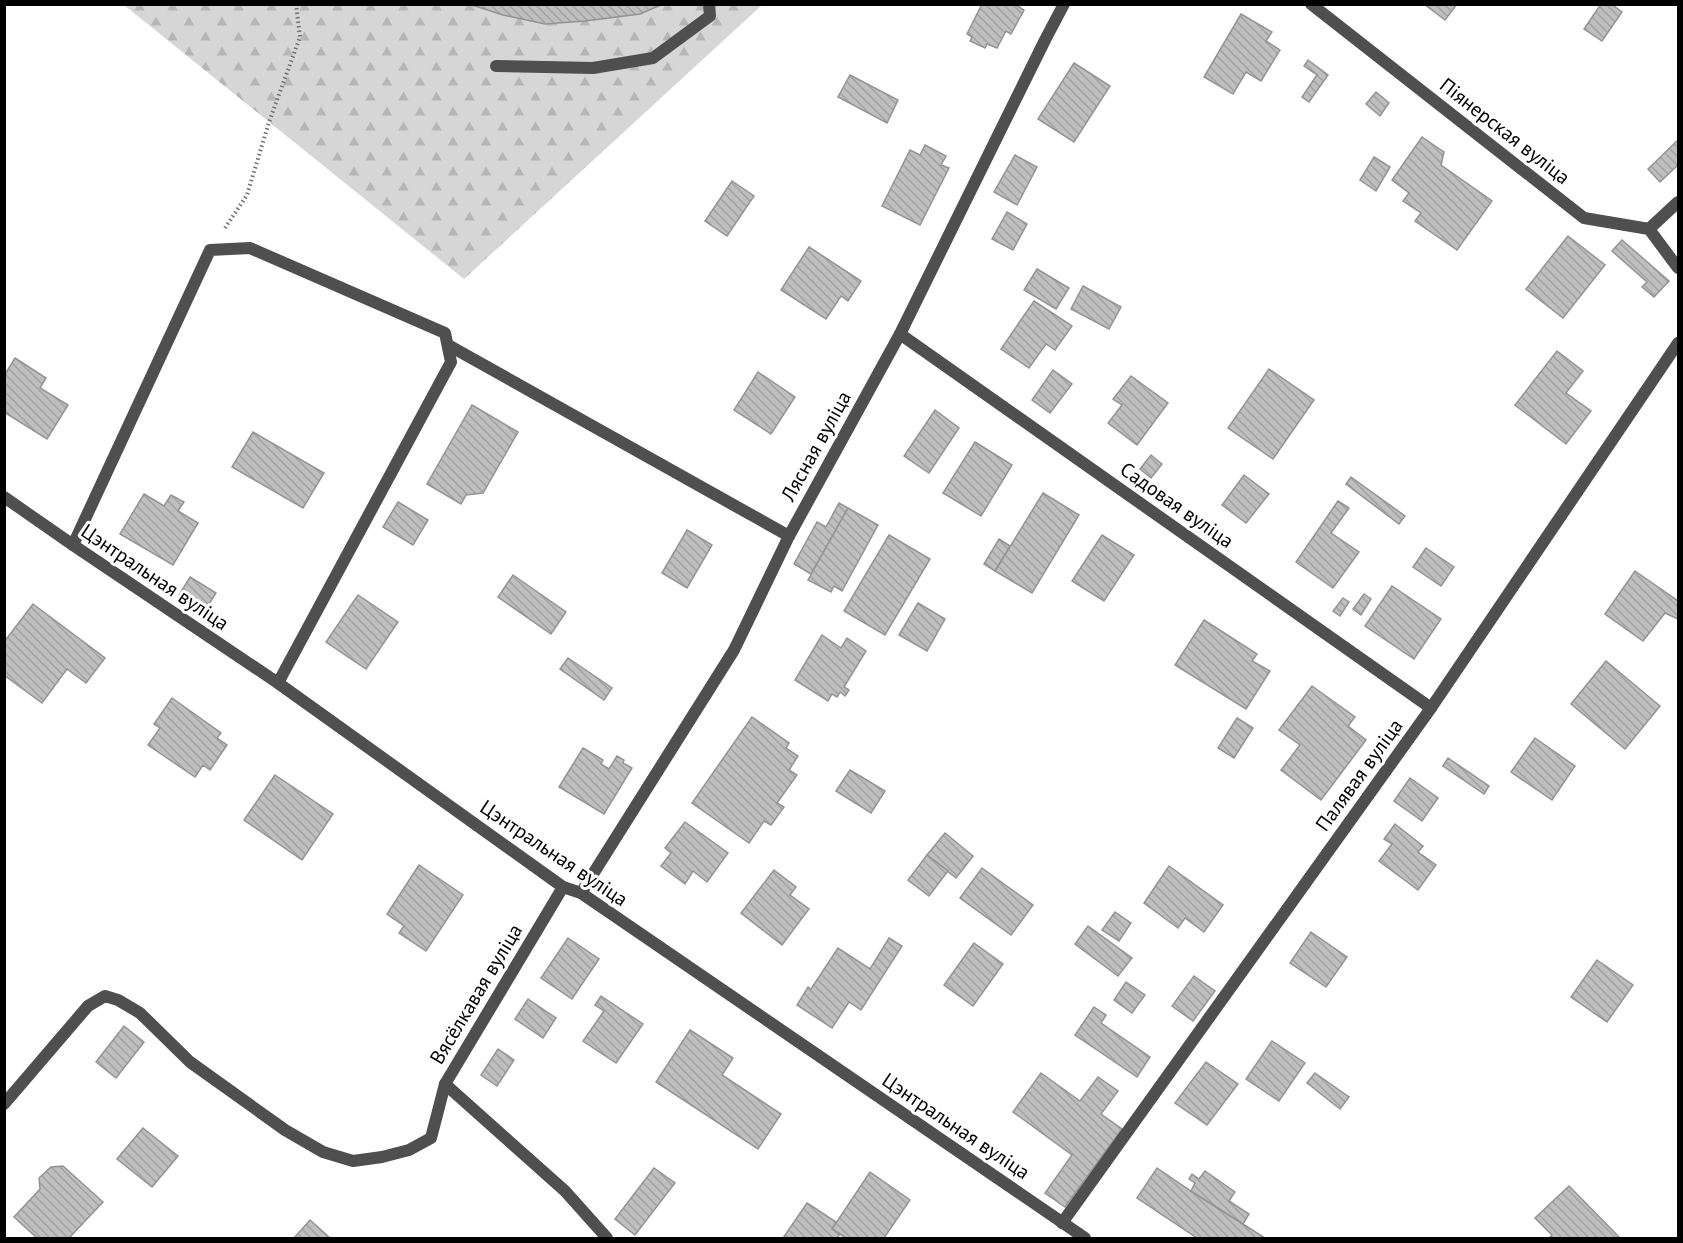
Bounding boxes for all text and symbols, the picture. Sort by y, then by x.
street label: Піянерская вуліца [1435,72,1575,190]
street label: Лясная вуліца [775,386,857,506]
street label: Садовая вуліца [1115,456,1239,554]
street label: Цэнтральная вуліца [76,518,234,636]
street label: Палявая вуліца [1309,714,1409,836]
street label: Цэнтральная вуліца [475,794,633,912]
street label: Вясёлкавая вуліца [424,919,528,1069]
street label: Цэнтральная вуліца [877,1067,1035,1185]

